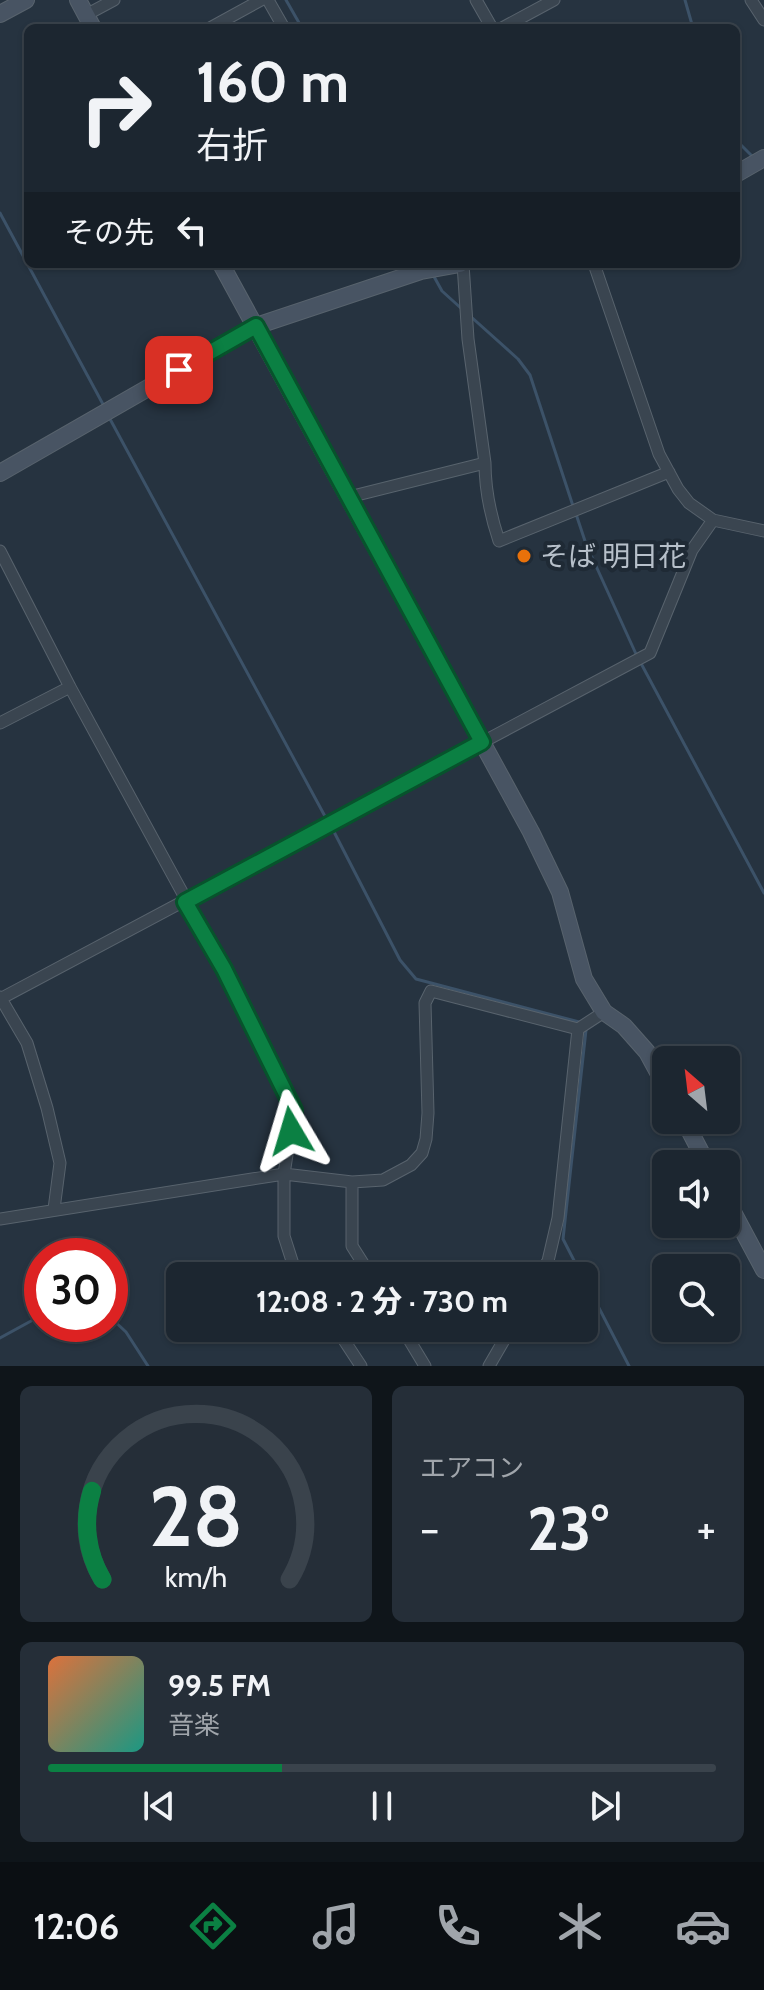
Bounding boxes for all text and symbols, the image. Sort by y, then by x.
text: 160 m [196,48,349,116]
icon: right [64,56,168,160]
text: 右折 [196,123,268,167]
icon: left [170,208,214,252]
text: その先 [64,214,154,251]
pin [145,336,213,404]
icon: arrive [157,348,201,392]
place label: そば 明日花 [540,539,686,573]
marker: そば 明日花 [515,547,533,565]
north arrow [652,1046,740,1134]
map controls [652,1046,740,1342]
position arrow [249,1089,333,1173]
button: sound [652,1150,740,1238]
speed limit sign: 30 [24,1238,128,1342]
button: search [652,1254,740,1342]
text: 12:08 · 2 分 · 730 m [256,1283,508,1320]
text: エアコン [420,1452,524,1484]
text: 28 [149,1466,243,1567]
text: 23° [527,1492,609,1565]
text: − [420,1502,439,1555]
text: + [697,1502,716,1555]
text: km/h [165,1559,227,1594]
text: 99.5 FM [168,1667,271,1704]
text: 音楽 [168,1709,220,1741]
icon: previous [137,1784,181,1828]
icon: pause [360,1784,404,1828]
icon: next [583,1784,627,1828]
icon: directions [185,1898,241,1954]
icon: music [308,1898,364,1954]
icon: phone [430,1898,486,1954]
icon: climate [552,1898,608,1954]
icon: car [675,1898,731,1954]
text: 12:06 [33,1904,119,1948]

